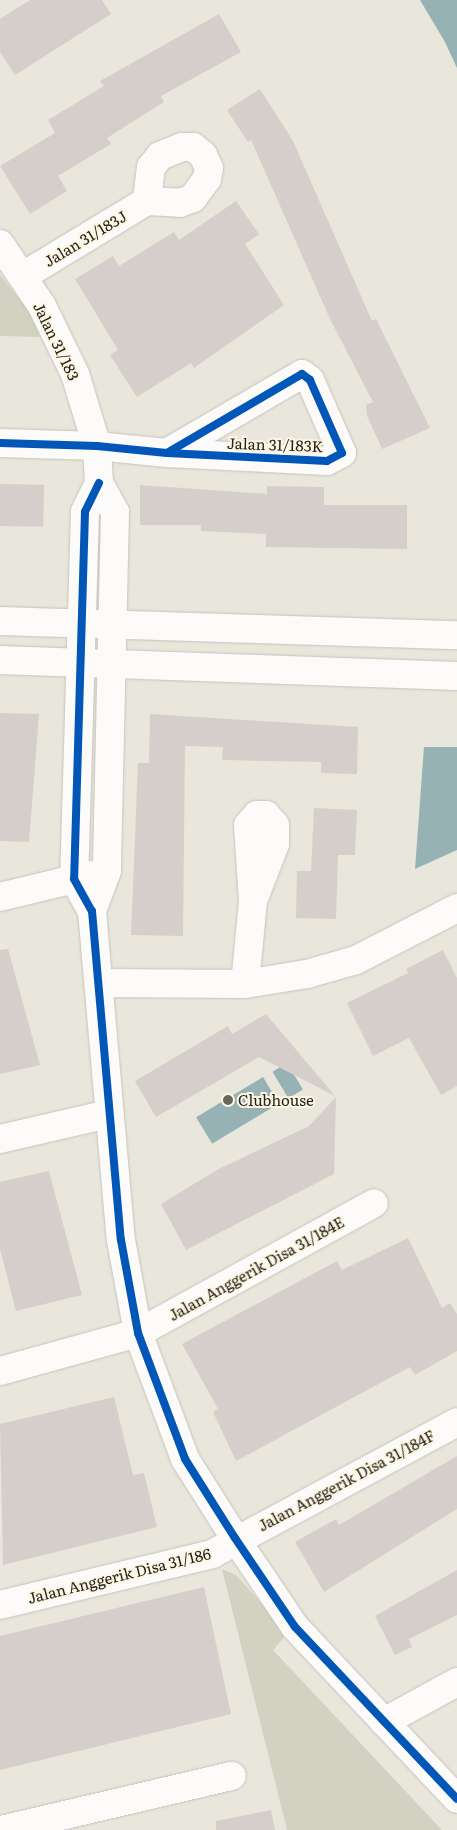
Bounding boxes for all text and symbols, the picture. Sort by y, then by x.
street label: Jalan 31/183J [40,206,130,270]
street label: Jalan 31/183 [30,299,84,383]
street label: Jalan 31/183K [227,433,323,455]
place label: Clubhouse [238,1091,314,1109]
marker: Clubhouse [222,1094,234,1106]
street label: Jalan Anggerik Disa 31/184E [165,1212,347,1324]
street label: Jalan Anggerik Disa 31/184F [255,1426,437,1534]
street label: Jalan Anggerik Disa 31/186 [26,1544,212,1606]

